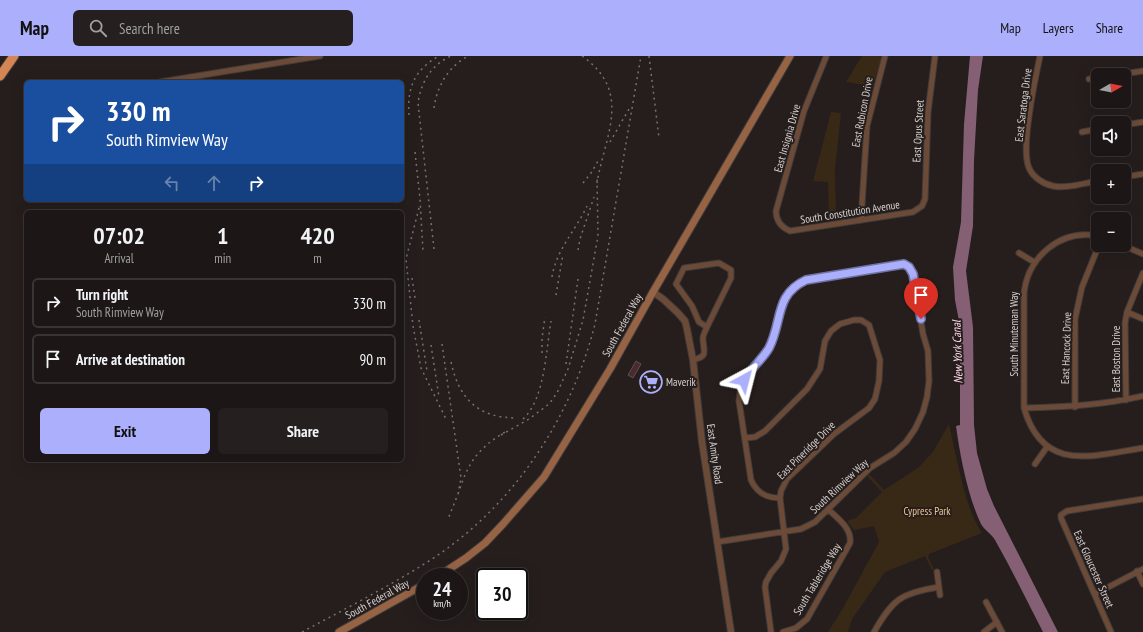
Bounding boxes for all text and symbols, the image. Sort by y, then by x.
search box [73,10,353,46]
text: Map [20,16,49,40]
icon: search [87,17,109,39]
text: Search here [119,19,180,38]
text: Map [1000,19,1021,37]
text: Layers [1043,19,1074,37]
text: Share [1096,19,1123,37]
street label: East Saratoga Drive [1012,67,1035,143]
north arrow [1091,68,1131,108]
map controls [1091,68,1131,252]
street label: East Rubicon Drive [848,75,876,148]
text: 330 m [106,92,170,129]
icon: right [40,96,92,148]
street label: East Opus Street [909,99,927,163]
street label: East Insignia Drive [771,102,804,174]
button: sound [1091,116,1131,156]
text: South Rimview Way [106,128,228,151]
button: + [1091,164,1131,204]
icon: left [161,172,183,194]
icon: ahead [203,172,225,194]
icon: right [245,172,267,194]
street label: South Constitution Avenue [799,197,901,227]
button: − [1091,212,1131,252]
text: 07:02 [93,220,145,251]
text: 1 [217,220,228,251]
text: 420 [300,220,335,251]
text: Arrival [104,250,134,267]
text: min [214,250,231,267]
text: m [313,250,322,267]
pin [904,278,938,319]
icon: arrive [910,284,932,306]
text: Turn right [76,285,128,304]
street label: South Federal Way [599,290,646,359]
street label: South Minuteman Way [1007,291,1021,377]
icon: right [42,292,64,314]
text: 330 m [353,294,386,313]
text: South Rimview Way [76,304,164,321]
street label: East Hancock Drive [1058,311,1074,384]
water label: New York Canal [948,319,966,384]
street label: East Boston Drive [1109,325,1123,392]
icon: arrive [42,348,64,370]
text: Arrive at destination [76,350,185,369]
text: 90 m [360,350,386,369]
position arrow [723,359,765,401]
supermarket icon: Maverik [638,369,664,395]
place label: Maverik [666,375,697,389]
button: Exit [40,408,210,454]
button: Share [218,408,388,454]
street label: East Pineridge Drive [774,418,838,482]
street label: East Amity Road [704,423,726,485]
street label: South Rimview Way [807,455,872,516]
park label: Cypress Park [903,504,951,518]
street label: East Gloucester Street [1071,528,1117,610]
street label: South Tableridge Way [790,540,844,618]
speed limit sign: 30 [476,568,528,620]
street label: South Federal Way [343,575,412,622]
text: 24 [432,576,452,602]
text: km/h [433,597,451,610]

